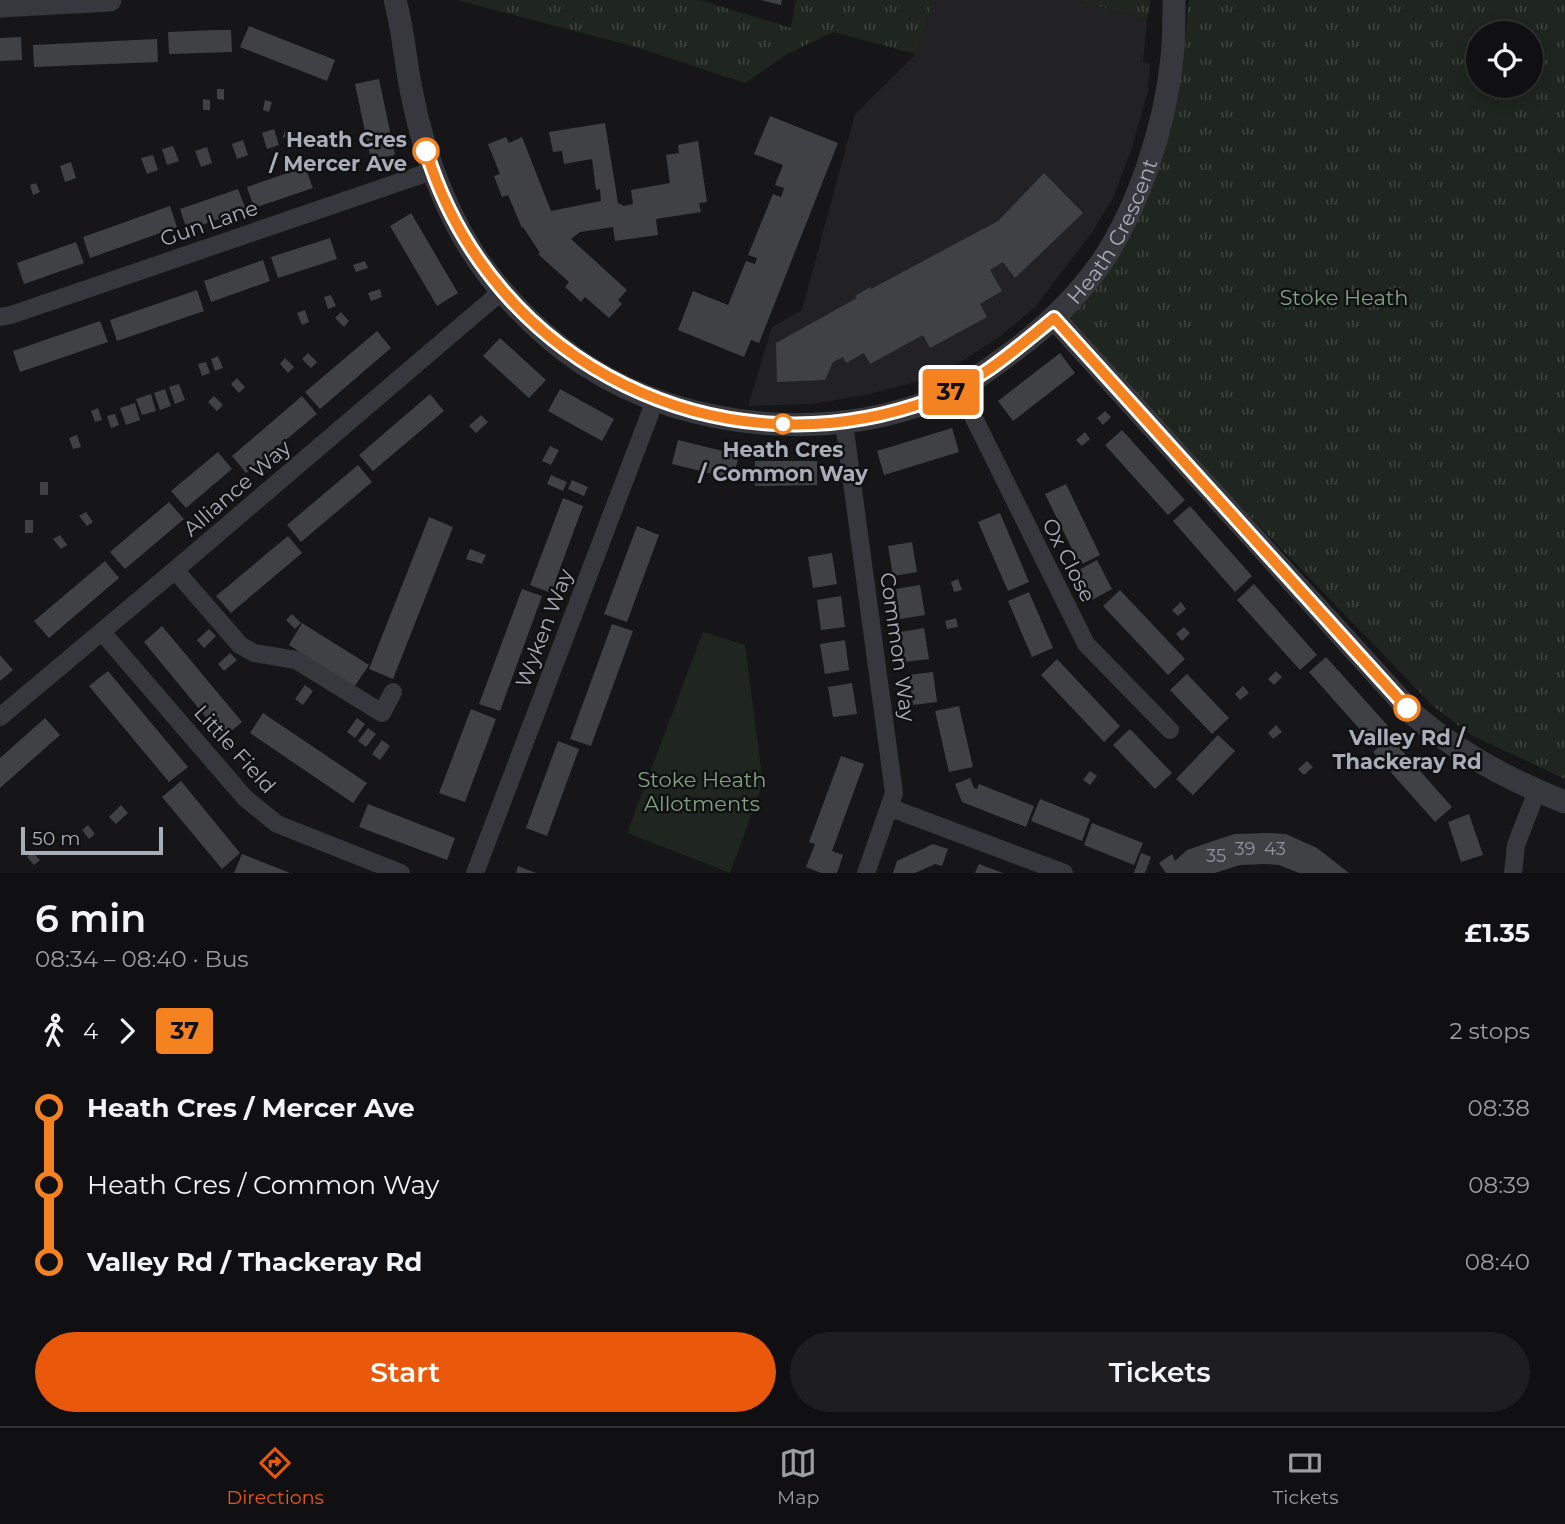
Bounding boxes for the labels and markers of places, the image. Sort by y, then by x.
place label: Heath Cres / Mercer Ave [268,127,407,176]
marker: Heath Cres / Mercer Ave [413,138,439,164]
marker: Heath Cres / Common Way [773,414,793,434]
place label: Heath Cres / Common Way [697,437,868,486]
marker: Valley Rd / Thackeray Rd [1394,695,1420,721]
place label: Valley Rd / Thackeray Rd [1333,725,1481,774]

